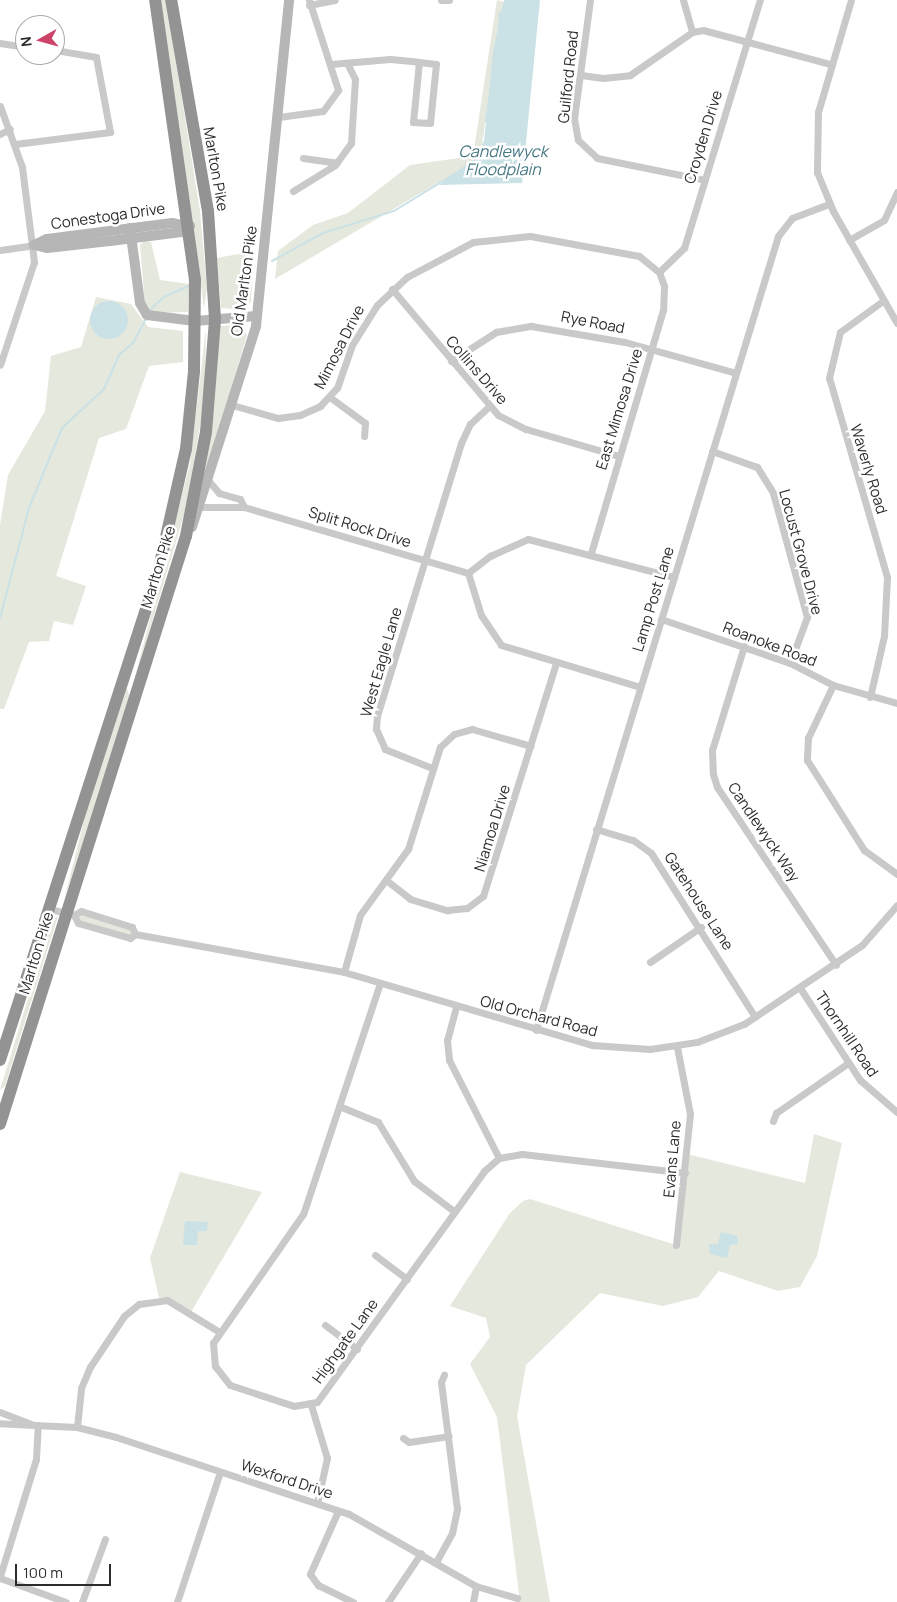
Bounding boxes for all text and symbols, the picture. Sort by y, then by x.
north arrow [15,15,65,65]
street label: Guilford Road [554,30,582,124]
text: N [16,36,36,48]
street label: Croyden Drive [680,88,726,186]
street label: Marlton Pike [200,126,232,212]
water label: Candlewyck Floodplain [458,141,548,179]
street label: Conestoga Drive [50,199,166,233]
street label: Old Marlton Pike [227,225,261,337]
street label: Mimosa Drive [310,302,368,392]
street label: Rye Road [560,307,626,337]
street label: Collins Drive [442,332,512,408]
street label: East Mimosa Drive [592,346,646,472]
street label: Waverly Road [847,422,891,516]
street label: Locust Grove Drive [776,487,826,617]
street label: Split Rock Drive [307,503,413,551]
street label: Marlton Pike [137,524,179,610]
street label: Lamp Post Lane [628,544,678,654]
street label: West Eagle Lane [357,605,405,719]
street label: Roanoke Road [721,618,819,670]
street label: Candlewyck Way [724,779,804,885]
street label: Niamoa Drive [470,782,514,874]
street label: Gatehouse Lane [661,849,737,953]
street label: Marlton Pike [15,910,57,996]
street label: Thornhill Road [812,988,882,1080]
street label: Old Orchard Road [478,992,600,1040]
street label: Evans Lane [660,1120,684,1198]
street label: Highgate Lane [308,1295,382,1387]
street label: Wexford Drive [239,1456,335,1502]
scale bar [18,1554,114,1586]
text: 100 m [23,1562,63,1583]

